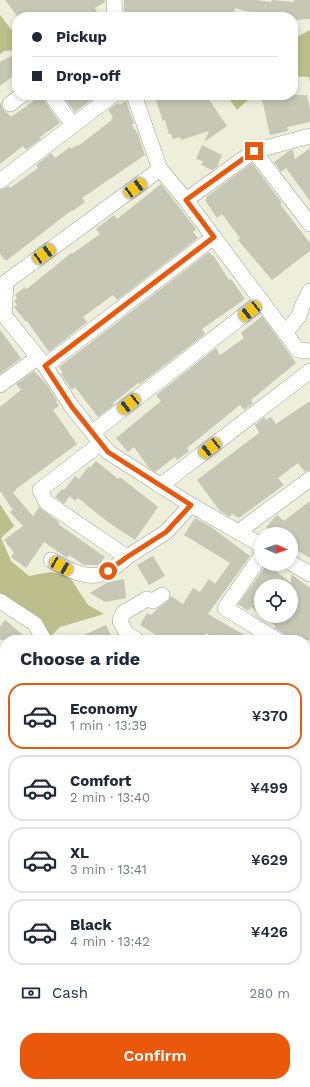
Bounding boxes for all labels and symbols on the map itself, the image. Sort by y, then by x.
route end [245,142,263,160]
car [122,176,148,200]
car [31,242,57,266]
car [237,299,263,323]
car [116,392,142,416]
car [197,436,223,460]
north arrow [254,527,298,571]
car [48,555,74,577]
route start [99,562,117,580]

